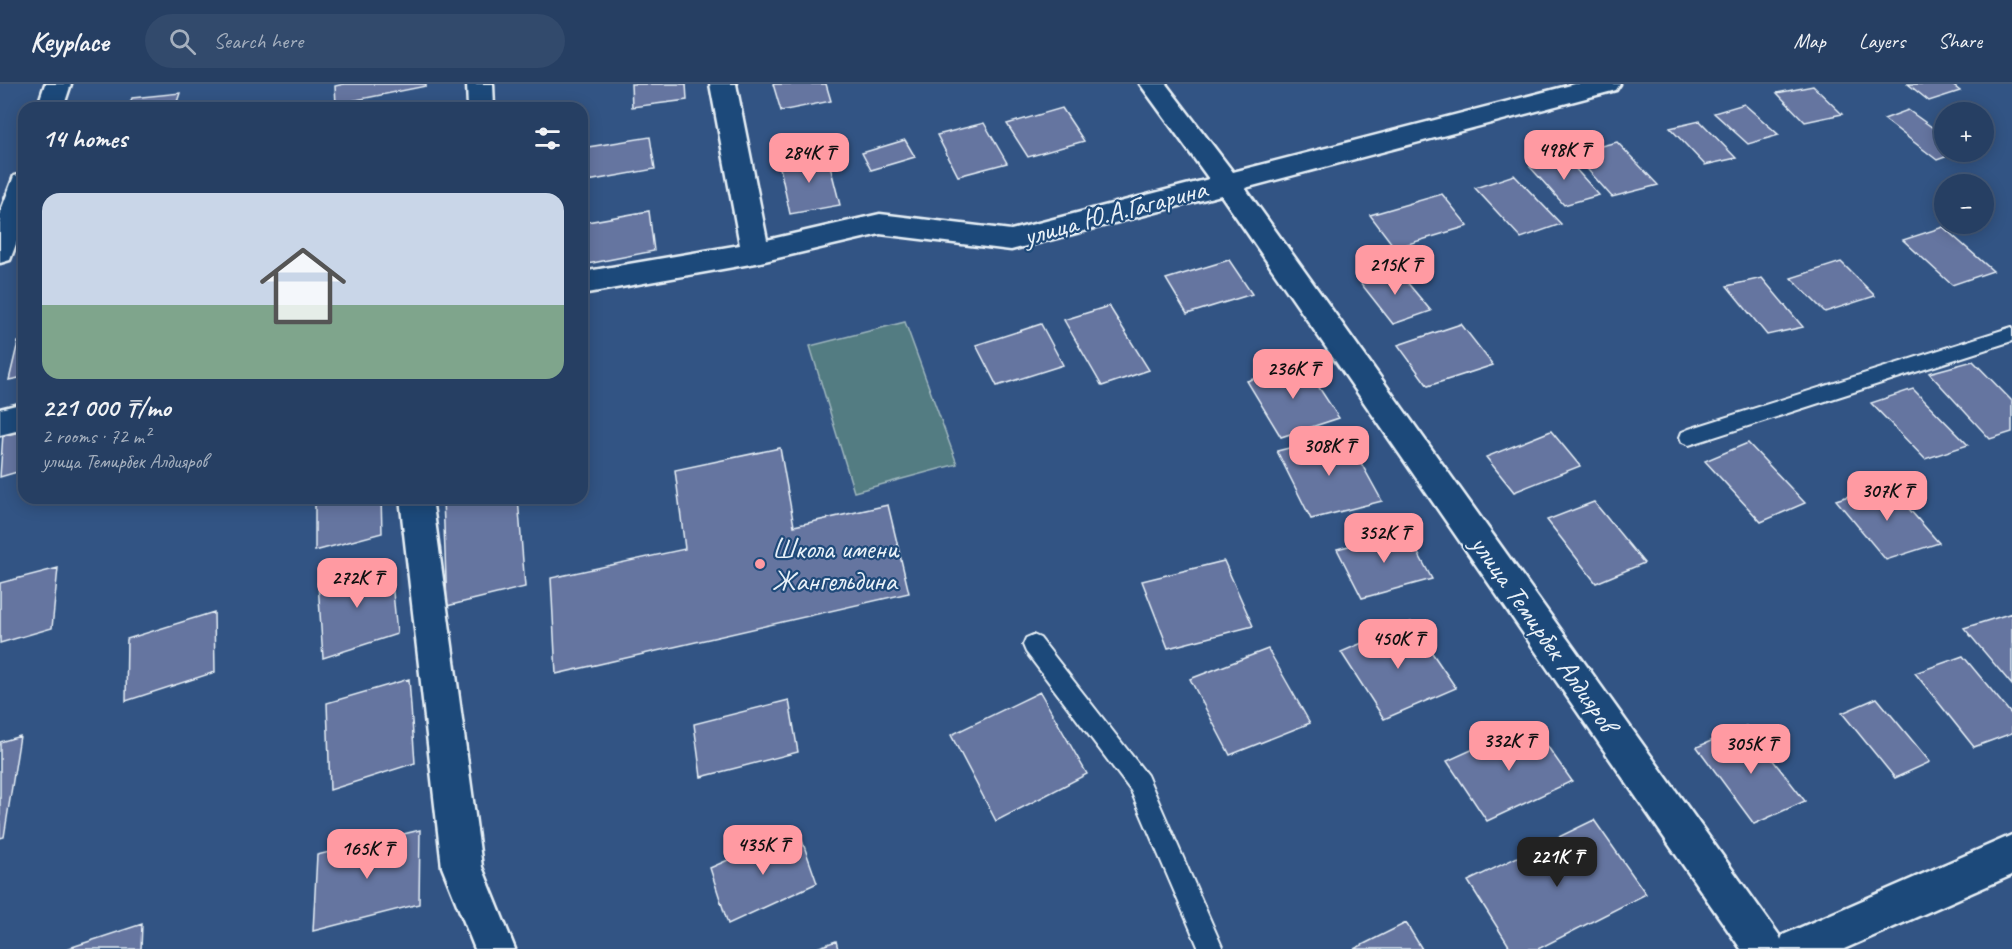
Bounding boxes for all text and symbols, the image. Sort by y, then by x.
search box [145,14,565,68]
text: Keyplace [30,24,109,59]
icon: search [166,25,199,58]
text: Search here [214,27,303,55]
text: Map [1793,28,1826,54]
text: Layers [1859,28,1905,54]
text: Share [1938,28,1982,54]
map controls [1934,102,1994,234]
button: + [1934,102,1994,162]
text: 14 homes [42,122,127,155]
icon: filters [531,122,564,155]
pin: 498K ₸ [1515,130,1613,181]
pin: 284K ₸ [760,133,858,184]
text: 498K ₸ [1538,137,1590,162]
text: 284K ₸ [783,140,835,165]
street label: улица Ю.А.Гагарина [1018,170,1212,254]
button: − [1934,174,1994,234]
icon: home [249,232,357,340]
pin: 215K ₸ [1346,245,1444,296]
text: 215K ₸ [1369,252,1421,277]
pin: 236K ₸ [1244,349,1342,400]
text: 236K ₸ [1267,356,1319,381]
text: 221 000 ₸/mo [42,391,171,424]
text: 2 rooms · 72 m² [42,424,150,449]
pin: 308K ₸ [1280,426,1378,477]
text: 308K ₸ [1303,433,1355,458]
text: улица Темирбек Алдияров [42,449,207,474]
pin: 307K ₸ [1838,471,1936,522]
text: 307K ₸ [1861,478,1913,503]
pin: 352K ₸ [1335,513,1433,564]
text: 352K ₸ [1358,520,1410,545]
street label: улица Темирбек Алдияров [1462,526,1628,743]
place label: Школа имени Жангельдина [772,531,900,598]
marker: Школа имени Жангельдина [753,557,767,571]
pin: 272K ₸ [308,558,406,609]
text: 272K ₸ [331,565,383,590]
pin: 450K ₸ [1349,619,1447,670]
text: 450K ₸ [1372,626,1424,651]
pin: 332K ₸ [1460,721,1558,772]
pin: 305K ₸ [1702,724,1800,775]
text: 332K ₸ [1483,728,1535,753]
text: 305K ₸ [1725,731,1777,756]
pin: 435K ₸ [714,825,812,876]
pin: 165K ₸ [318,829,416,880]
text: 435K ₸ [737,832,789,857]
text: 165K ₸ [341,836,393,861]
pin: 221K ₸ [1508,837,1606,888]
text: 221K ₸ [1531,844,1583,869]

